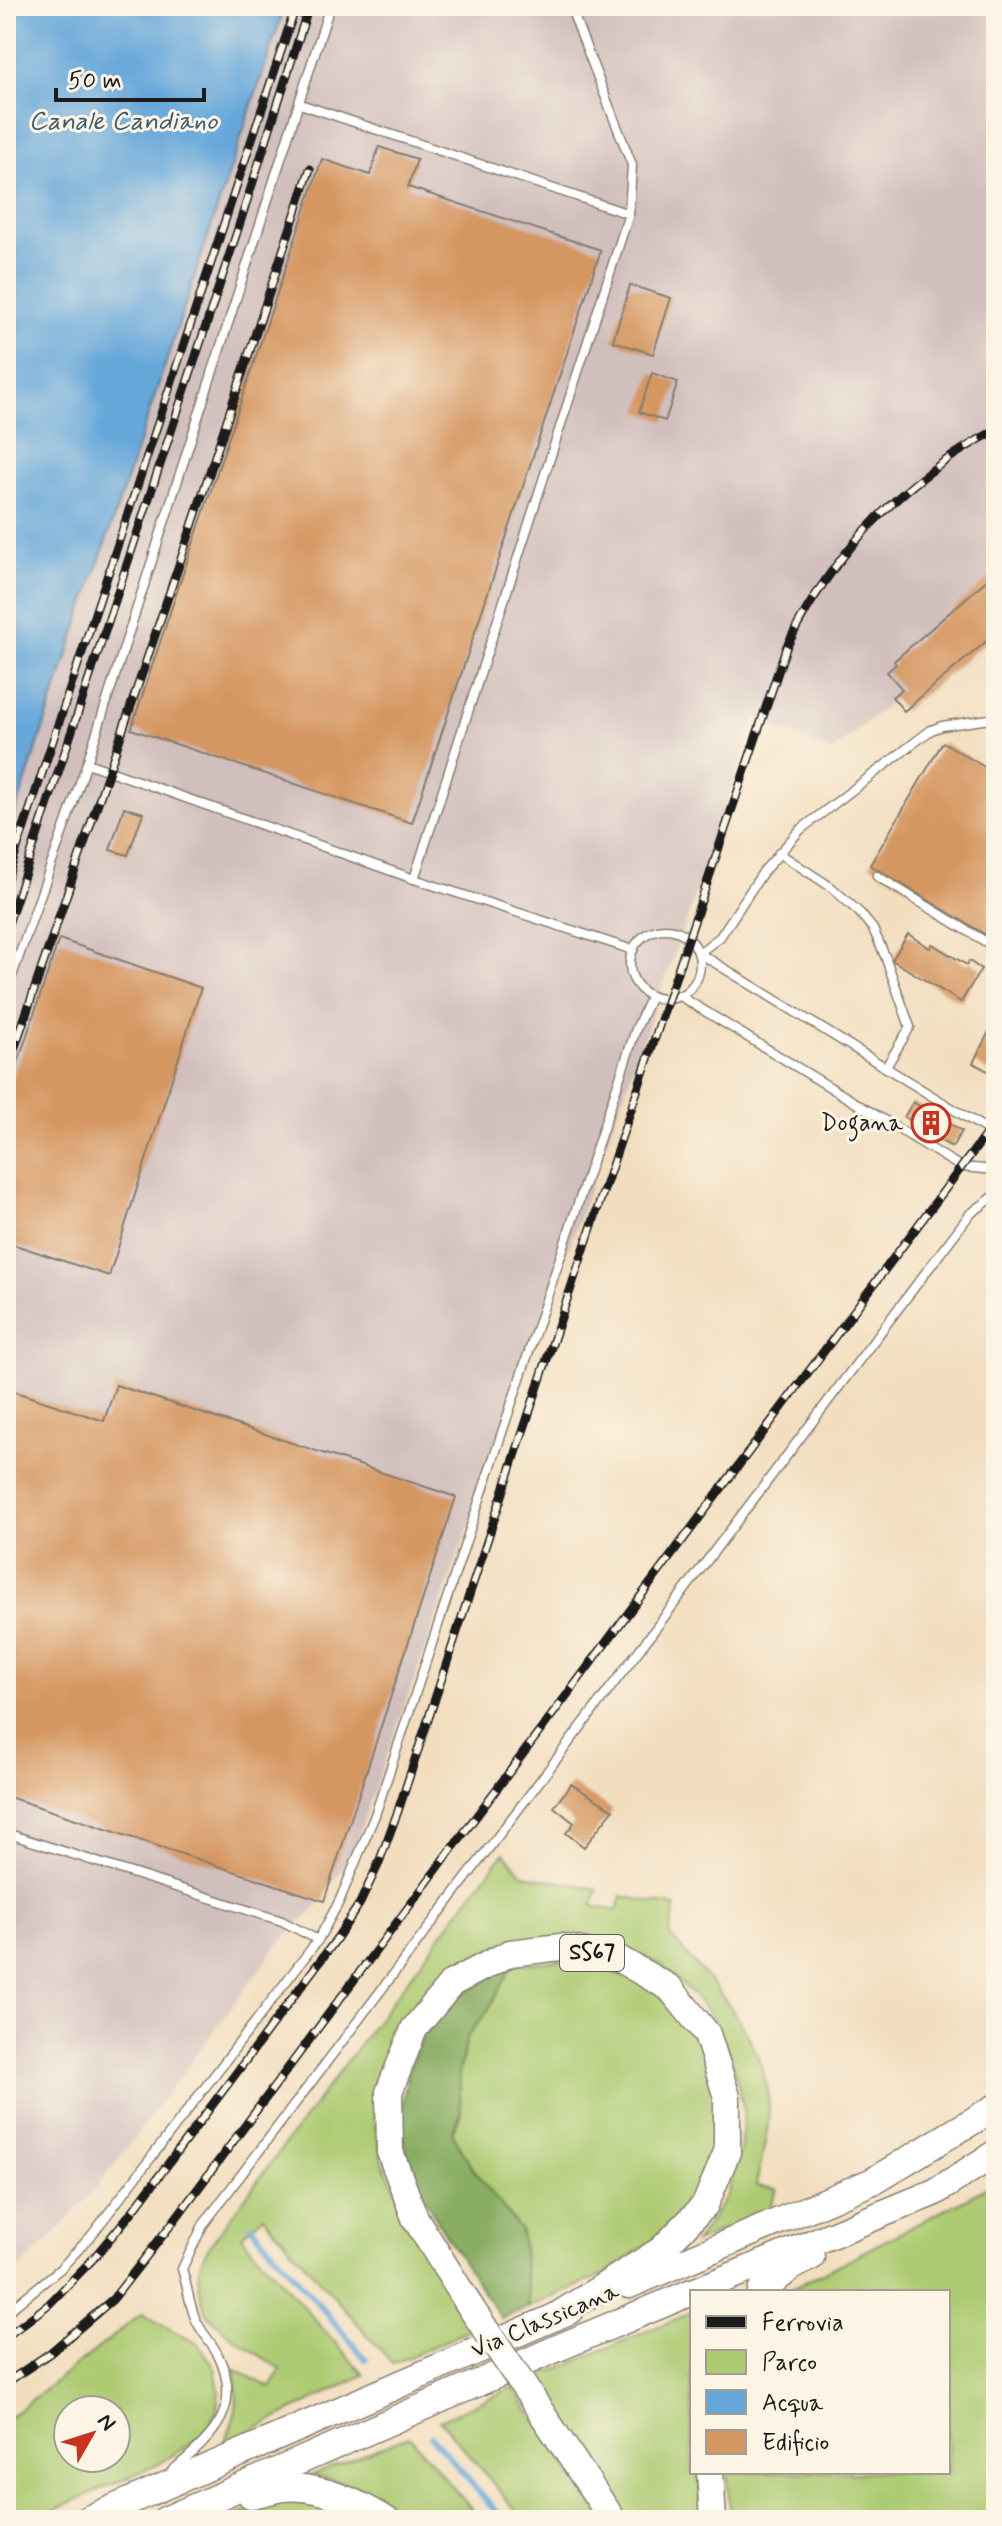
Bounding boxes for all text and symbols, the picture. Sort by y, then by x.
scale bar [56,52,204,102]
text: 50 m [68,66,122,97]
water label: Canale Candiano [29,105,218,139]
building icon: Dogana [910,1102,952,1144]
place label: Dogana [821,1108,904,1142]
road number: SS67 [560,1935,624,1971]
street label: Via Classicana [466,2276,624,2366]
legend [690,2290,950,2474]
text: Ferrovia [762,2308,844,2339]
text: Parco [762,2348,817,2379]
text: Acqua [762,2388,824,2419]
north arrow [52,2394,132,2474]
text: N [90,2408,121,2437]
text: Edificio [762,2428,829,2459]

